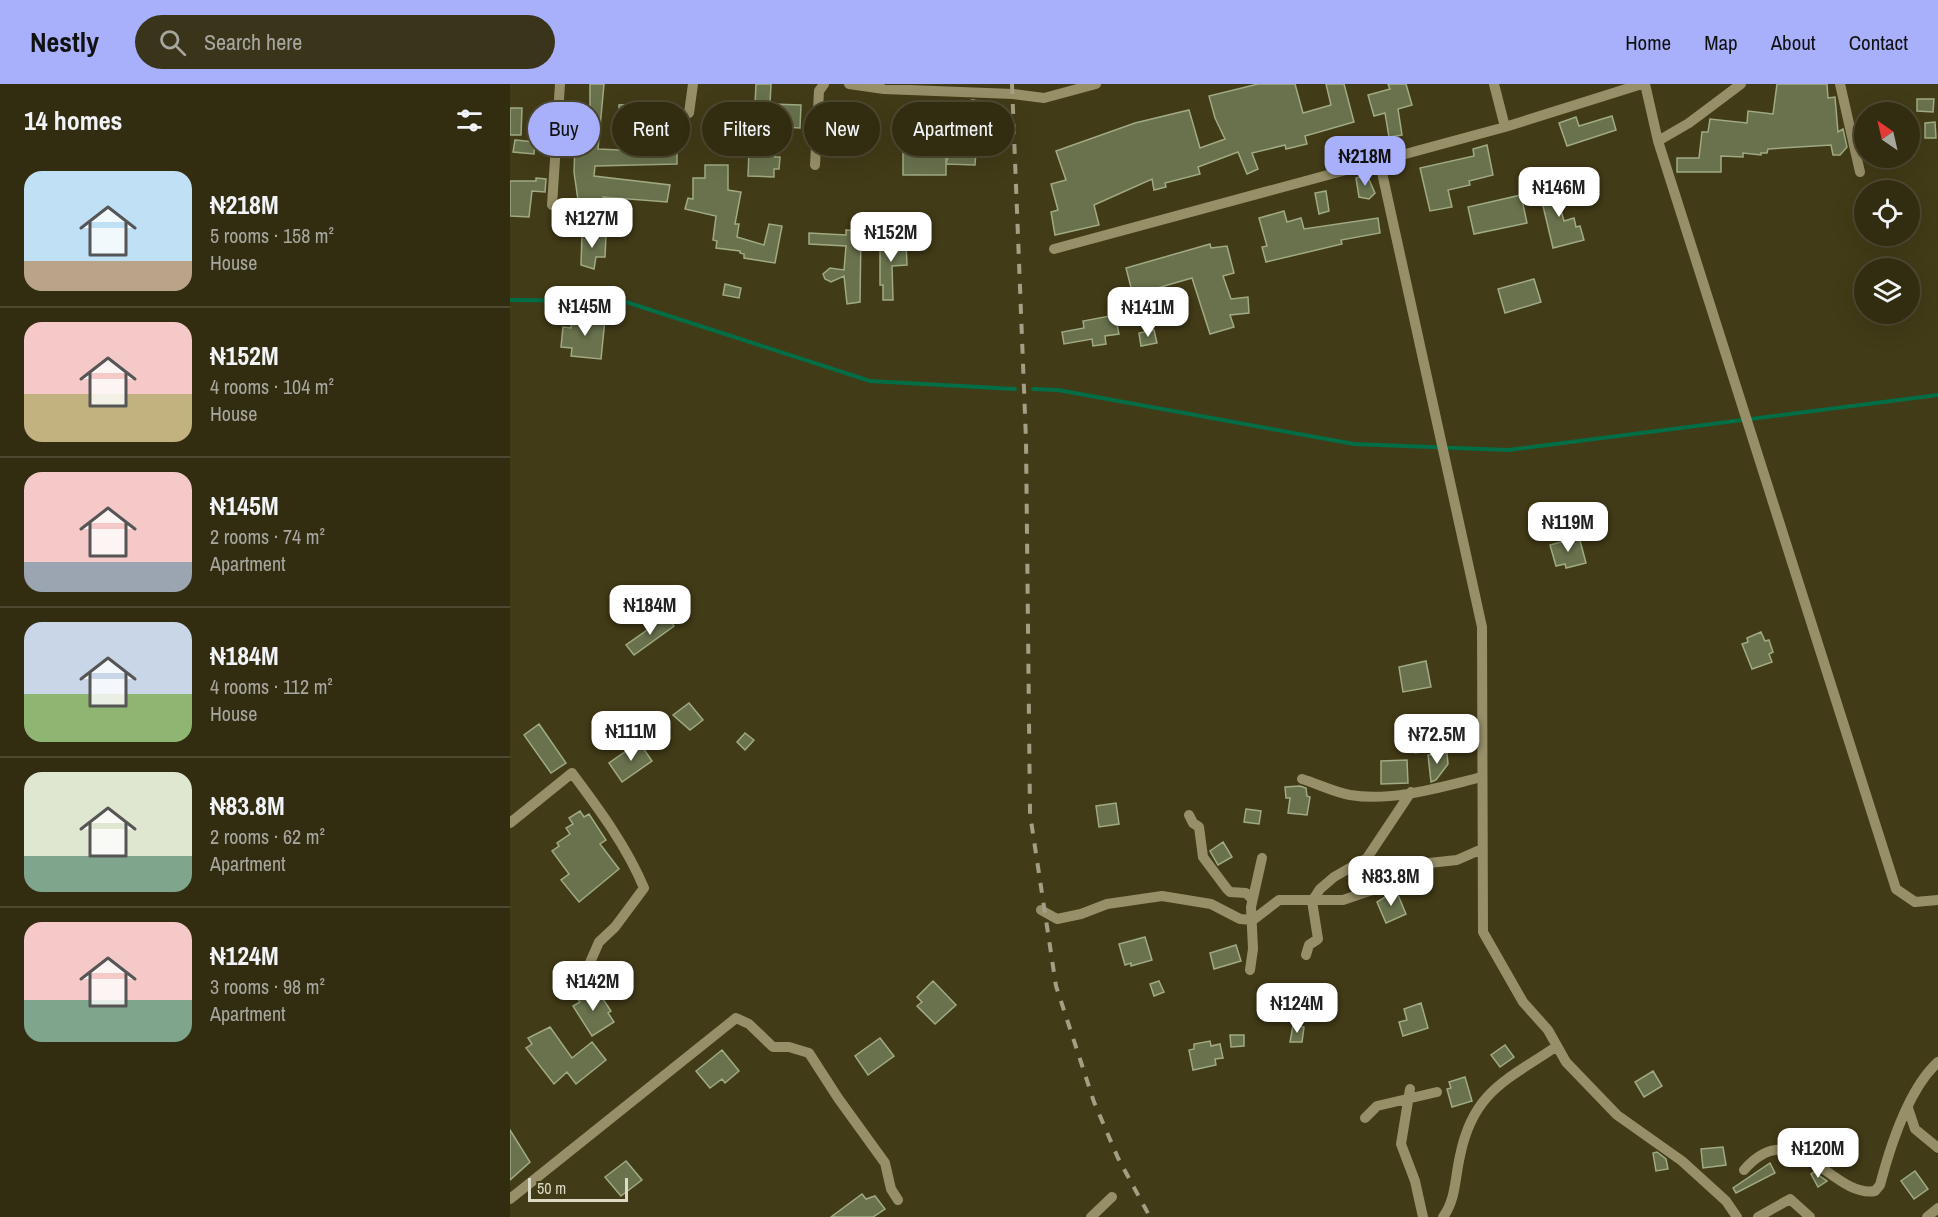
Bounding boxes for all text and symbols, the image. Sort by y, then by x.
search box [135,15,555,69]
text: Nestly [30,23,99,61]
icon: search [156,26,189,59]
text: Search here [204,27,302,57]
text: Home [1625,28,1671,57]
text: Map [1704,28,1738,57]
text: About [1771,28,1816,57]
text: Contact [1849,28,1908,57]
chip: Buy [528,102,600,156]
chip: Rent [612,102,690,156]
chip: Filters [702,102,792,156]
chip: New [804,102,880,156]
chip: Apartment [892,102,1014,156]
north arrow [1854,102,1920,168]
map controls [1854,102,1920,324]
text: 14 homes [24,103,122,138]
icon: filters [453,104,486,137]
pin: ₦218M [1323,136,1407,187]
text: ₦218M [1339,142,1391,169]
pin: ₦146M [1517,167,1601,218]
text: ₦146M [1533,173,1585,200]
button: locate [1854,180,1920,246]
text: ₦218M [210,187,279,222]
icon: home [72,195,144,267]
pin: ₦127M [550,198,634,249]
text: ₦127M [566,204,618,231]
pin: ₦152M [849,212,933,263]
text: ₦152M [865,218,917,245]
text: 5 rooms · 158 m² [210,222,334,249]
text: House [210,249,257,276]
button: layers [1854,258,1920,324]
pin: ₦145M [543,286,627,337]
pin: ₦141M [1106,287,1190,338]
text: ₦145M [559,292,611,319]
text: ₦141M [1122,293,1174,320]
text: ₦152M [210,338,279,373]
icon: home [72,346,144,418]
text: 4 rooms · 104 m² [210,373,334,400]
text: House [210,400,257,427]
text: ₦145M [210,488,279,523]
icon: home [72,496,144,568]
pin: ₦119M [1526,502,1610,553]
text: ₦119M [1542,508,1594,535]
text: 2 rooms · 74 m² [210,523,325,550]
text: Apartment [210,550,286,577]
pin: ₦184M [608,585,692,636]
text: ₦184M [624,591,676,618]
text: ₦184M [210,638,279,673]
icon: home [72,646,144,718]
text: 4 rooms · 112 m² [210,673,333,700]
text: House [210,700,257,727]
pin: ₦111M [589,711,673,762]
pin: ₦72.5M [1388,714,1486,765]
text: ₦111M [605,717,657,744]
text: ₦72.5M [1408,720,1466,747]
text: ₦83.8M [210,788,285,823]
icon: home [72,796,144,868]
text: 2 rooms · 62 m² [210,823,325,850]
text: Apartment [210,850,286,877]
pin: ₦83.8M [1342,856,1440,907]
text: ₦83.8M [1362,862,1420,889]
text: ₦124M [210,938,279,973]
icon: home [72,946,144,1018]
pin: ₦142M [551,961,635,1012]
text: ₦142M [567,967,619,994]
text: 3 rooms · 98 m² [210,973,325,1000]
pin: ₦124M [1255,983,1339,1034]
text: ₦124M [1271,989,1323,1016]
text: Apartment [210,1000,286,1027]
pin: ₦120M [1776,1128,1860,1179]
text: ₦120M [1792,1134,1844,1161]
scale bar [528,1175,628,1202]
text: 50 m [537,1177,566,1199]

